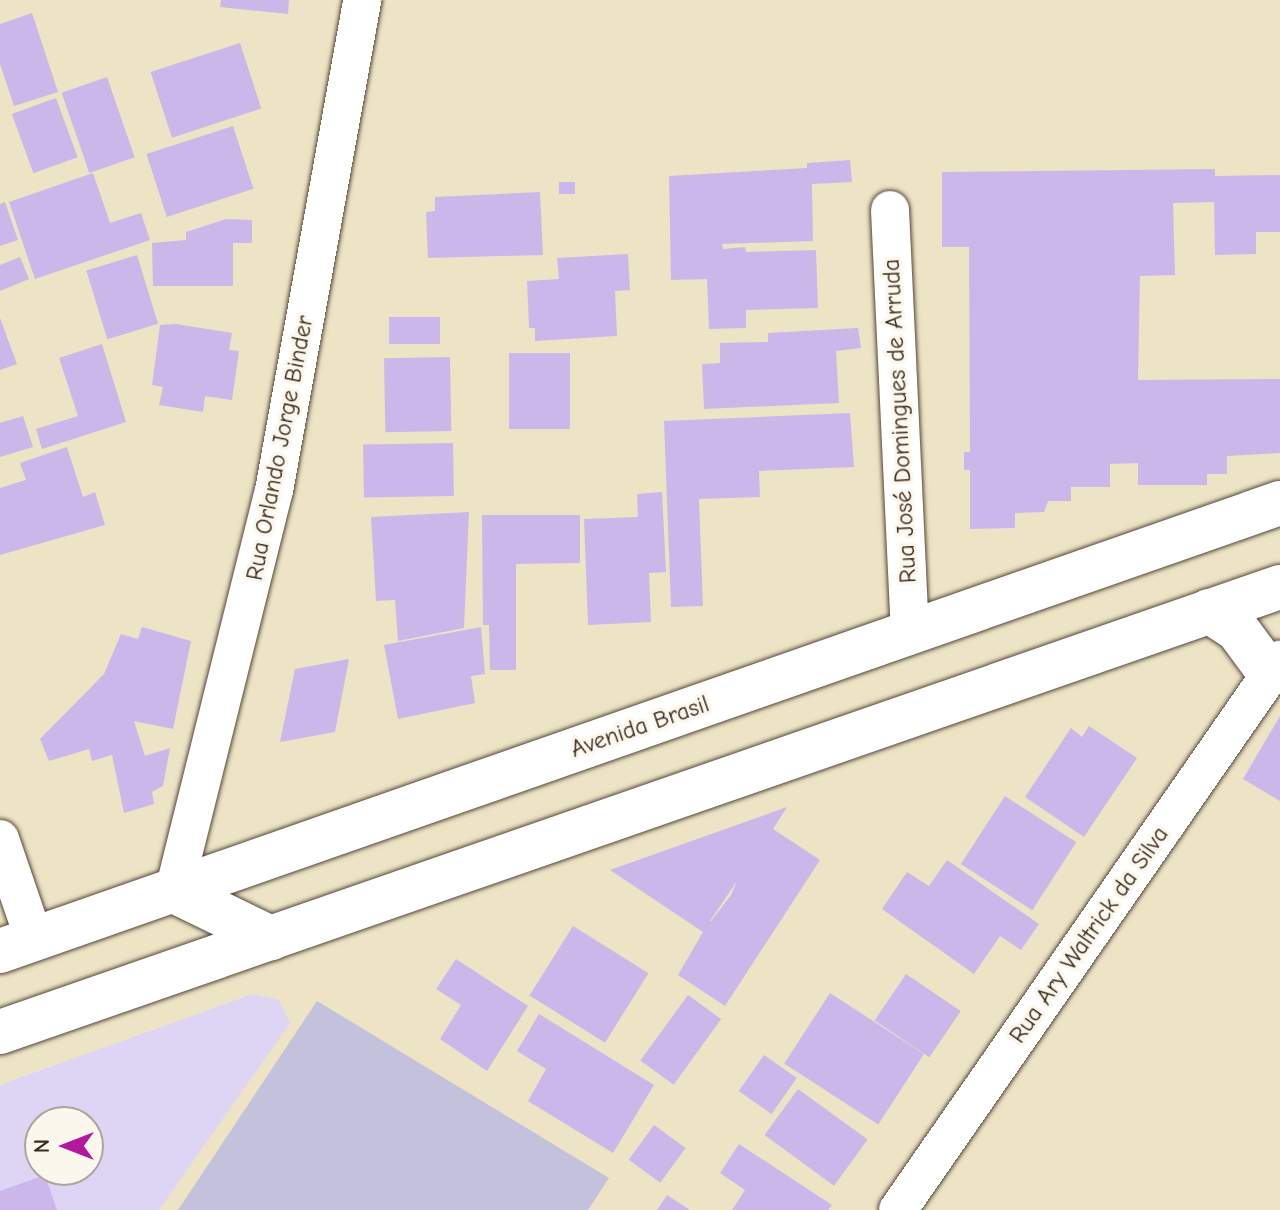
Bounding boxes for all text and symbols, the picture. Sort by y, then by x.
street label: Rua José Domingues de Arruda [877,258,923,584]
street label: Rua Orlando Jorge Binder [240,313,320,583]
street label: Avenida Brasil [567,690,713,764]
street label: Rua Ary Waltrick da Silva [1003,821,1175,1049]
north arrow [24,1106,104,1186]
text: N [29,1139,55,1153]

